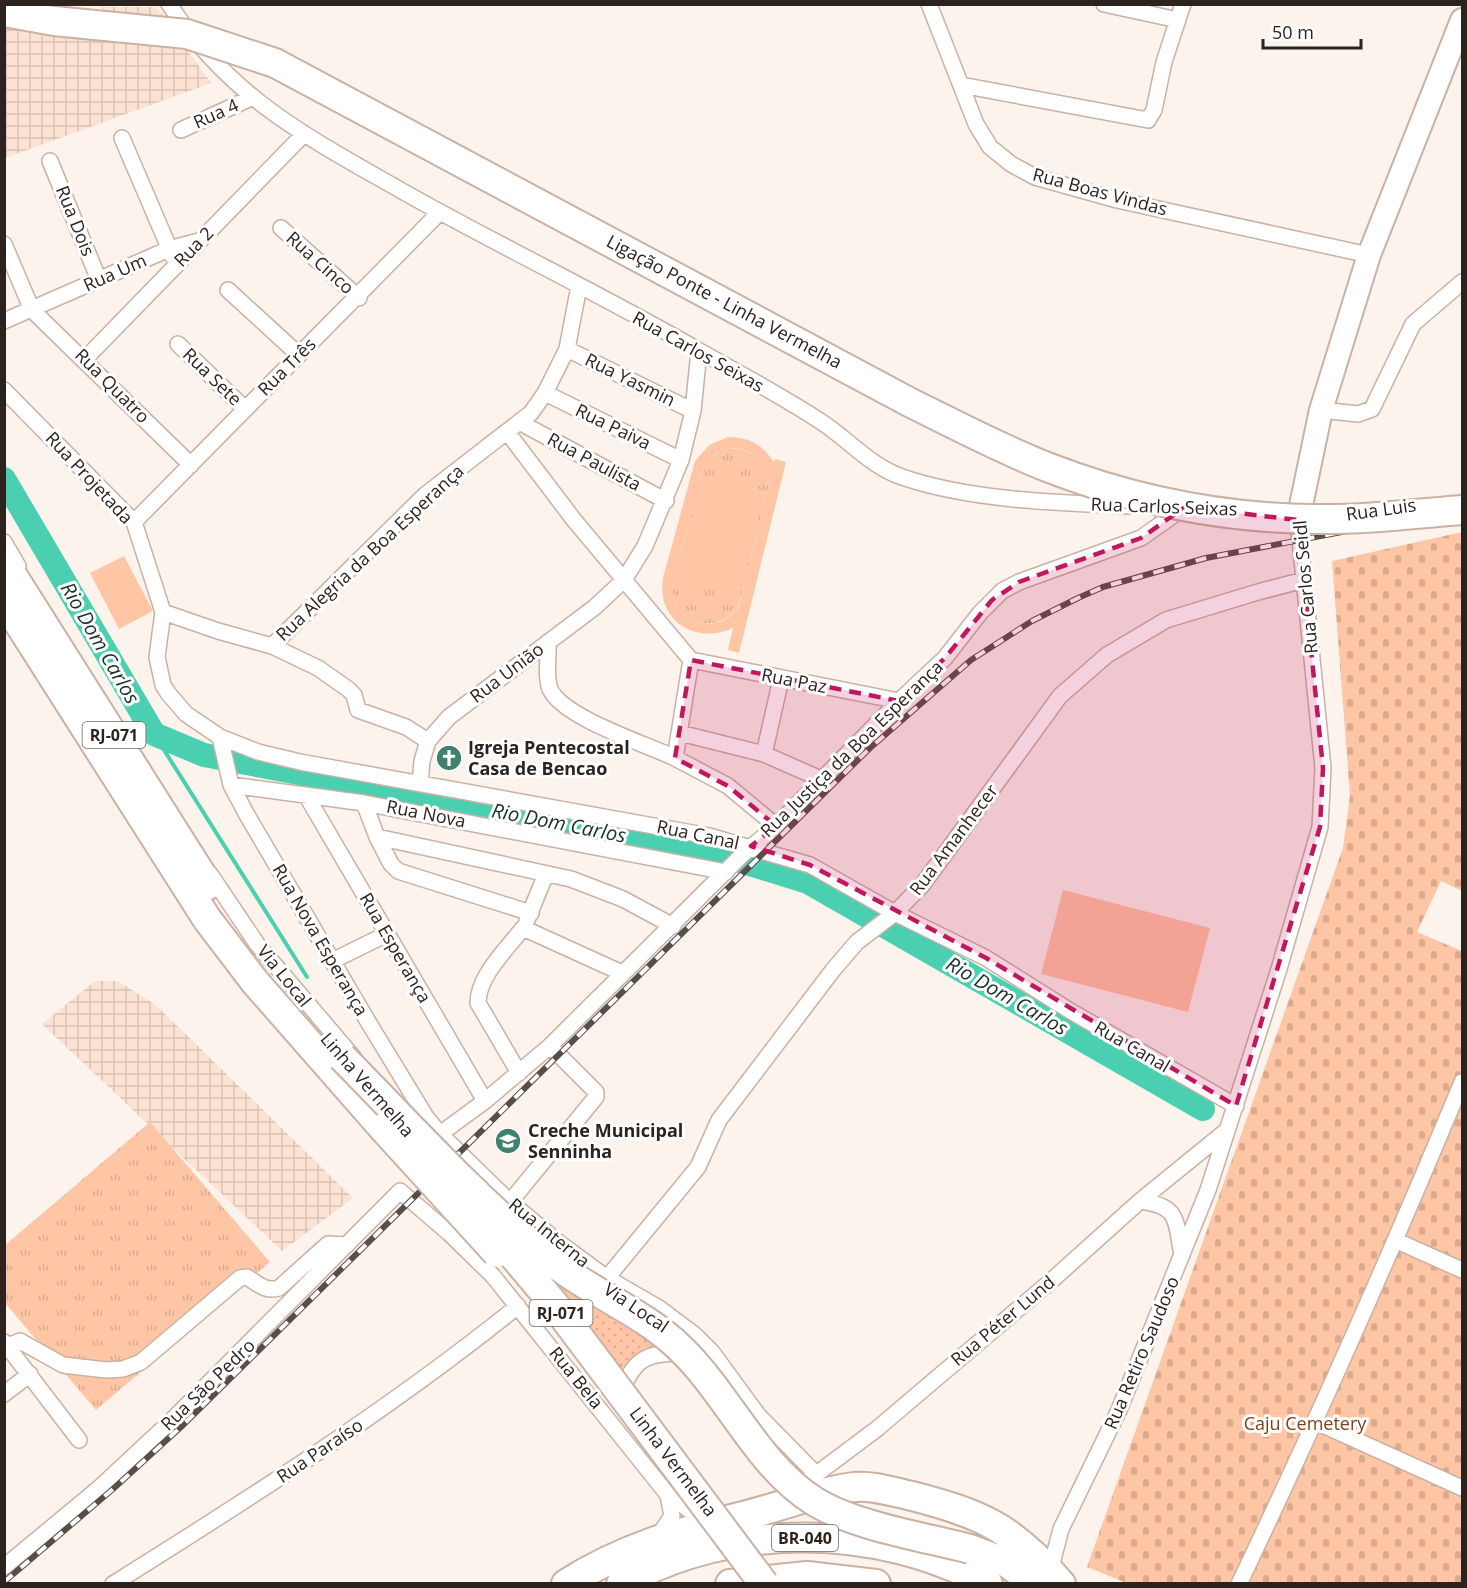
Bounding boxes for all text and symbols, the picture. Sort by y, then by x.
scale bar [1263,12,1360,50]
text: 50 m [1272,20,1314,44]
street label: Rua 4 [189,93,242,134]
street label: Rua Boas Vindas [1030,162,1170,221]
street label: Rua Dois [51,182,101,259]
street label: Rua 2 [168,221,218,272]
street label: Rua Cinco [282,226,360,299]
street label: Ligação Ponte - Linha Vermelha [603,229,846,374]
street label: Rua Um [79,248,150,297]
street label: Rua Carlos Seixas [629,305,768,397]
street label: Rua Três [252,332,321,401]
street label: Rua Sete [178,342,247,410]
street label: Rua Quatro [70,343,155,428]
street label: Rua Yasmin [581,347,680,411]
street label: Rua Paiva [572,398,655,455]
street label: Rua Projetada [41,426,139,529]
street label: Rua Paulista [543,426,645,496]
street label: Rua Alegria da Boa Esperança [270,459,468,646]
street label: Rua Carlos Seixas [1090,491,1238,521]
street label: Rua Luis [1344,492,1417,526]
street label: Rua Carlos Seidl [1287,519,1323,655]
water label: Rio Dom Carlos [55,577,146,709]
street label: Rua União [465,637,548,708]
street label: Rua Justiça da Boa Esperança [755,655,948,842]
street label: Rua Paz [759,662,829,698]
road number: RJ-071 [82,722,146,748]
place label: Igreja Pentecostal Casa de Bencao [468,735,630,780]
church icon: Igreja Pentecostal Casa de Bencao [434,743,464,773]
street label: Rua Amanhecer [904,778,1003,900]
street label: Rua Nova [385,794,468,832]
water label: Rio Dom Carlos [490,796,629,849]
street label: Rua Canal [655,814,742,854]
street label: Rua Nova Esperança [268,859,374,1020]
street label: Rua Esperança [355,888,437,1007]
street label: Via Local [252,939,317,1011]
water label: Rio Dom Carlos [942,950,1073,1041]
street label: Rua Canal [1090,1015,1175,1077]
street label: Linha Vermelha [316,1027,420,1142]
place label: Creche Municipal Senninha [528,1118,683,1163]
school or university icon: Creche Municipal Senninha [493,1126,523,1156]
street label: Rua Interna [504,1192,595,1272]
street label: Rua Péter Lund [945,1270,1059,1371]
street label: Rua Retiro Saudoso [1098,1272,1184,1433]
street label: Via Local [599,1277,674,1338]
road number: RJ-071 [530,1300,592,1326]
street label: Rua São Pedro [155,1333,260,1435]
street label: Rua Bela [544,1341,609,1413]
street label: Linha Vermelha [625,1402,723,1521]
park label: Caju Cemetery [1244,1411,1367,1435]
street label: Rua Paraíso [272,1413,367,1488]
road number: BR-040 [772,1525,838,1551]

